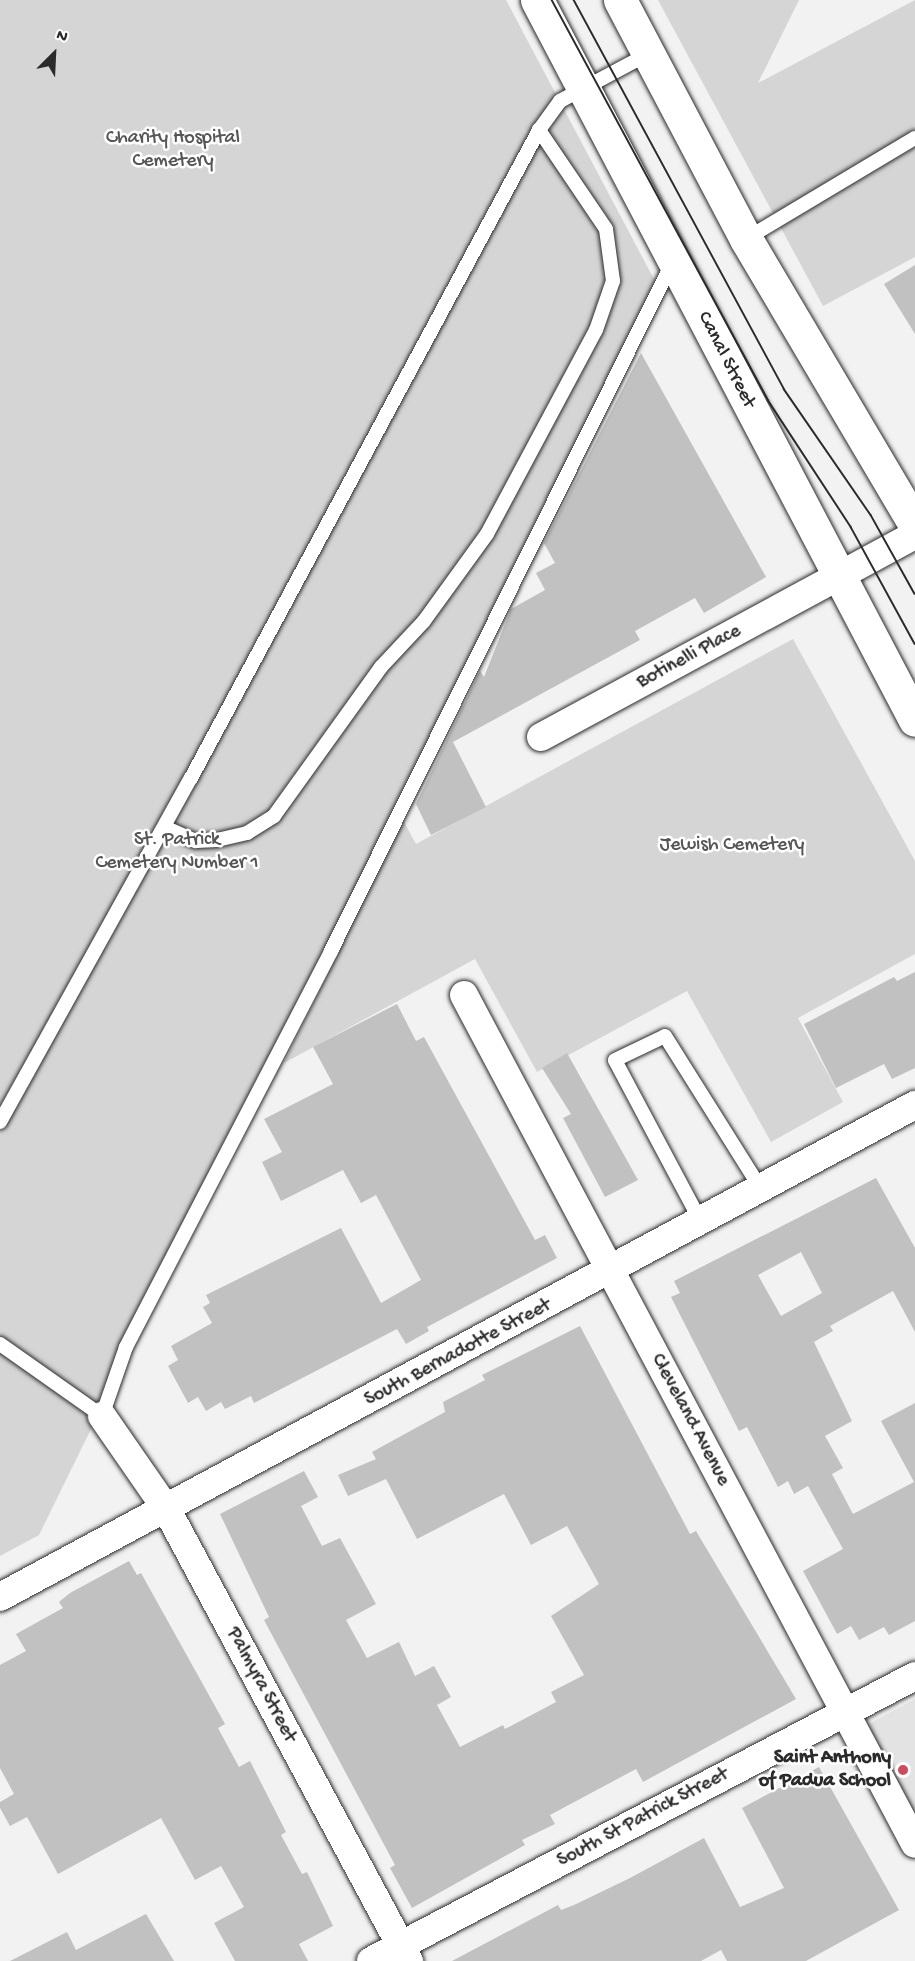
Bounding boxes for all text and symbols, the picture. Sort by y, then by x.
north arrow [24,24,84,84]
text: N [53,26,70,48]
park label: Charity Hospital Cemetery [106,126,240,173]
street label: Canal Street [691,308,761,412]
street label: Botinelli Place [633,620,745,694]
park label: St. Patrick Cemetery Number 1 [95,829,259,876]
park label: Jewish Cemetery [660,833,804,857]
street label: South Bernadotte Street [361,1294,555,1412]
street label: Cleveland Avenue [645,1350,735,1490]
street label: Palmyra Street [221,1623,301,1747]
place label: Saint Anthony of Padua School [759,1746,891,1793]
street label: South St Patrick Street [553,1763,733,1873]
marker: Saint Anthony of Padua School [896,1763,910,1777]

